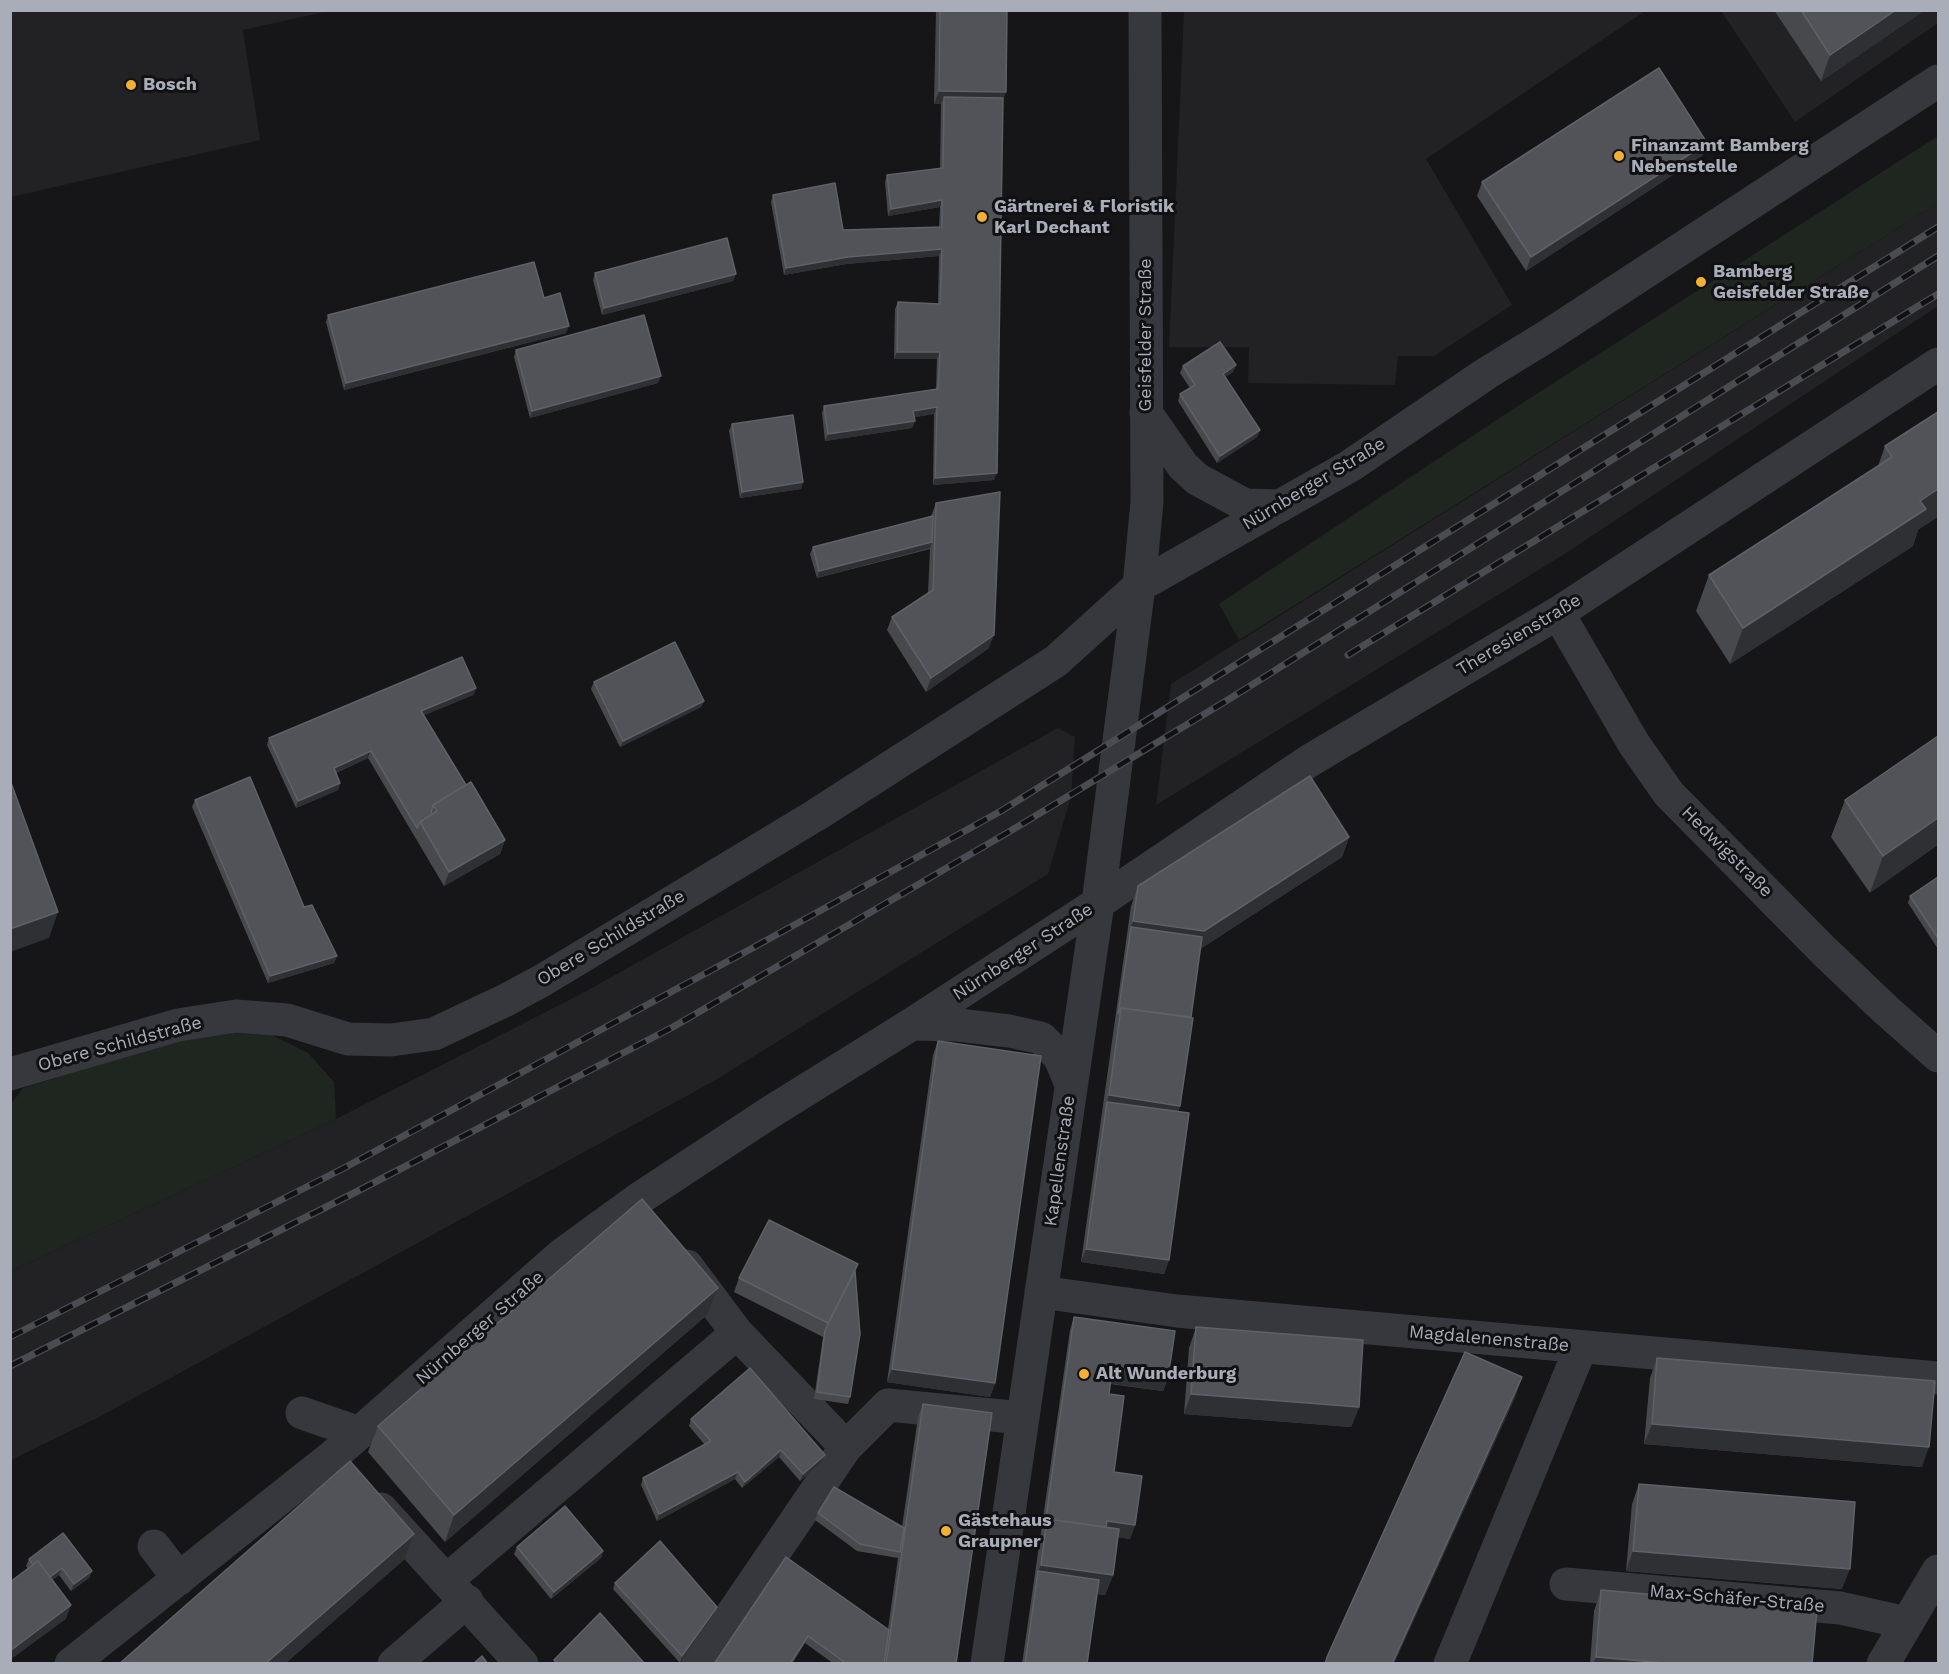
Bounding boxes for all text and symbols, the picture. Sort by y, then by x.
place label: Bosch [143,74,197,96]
marker: Bosch [124,78,138,92]
place label: Finanzamt Bamberg Nebenstelle [1631,135,1809,178]
marker: Finanzamt Bamberg Nebenstelle [1612,149,1626,163]
place label: Gärtnerei & Floristik Karl Dechant [994,196,1174,238]
marker: Gärtnerei & Floristik Karl Dechant [975,210,989,224]
street label: Geisfelder Straße [1135,258,1157,412]
place label: Bamberg Geisfelder Straße [1713,261,1869,304]
marker: Bamberg Geisfelder Straße [1694,275,1708,289]
street label: Nürnberger Straße [1239,433,1389,535]
street label: Theresienstraße [1453,589,1585,681]
street label: Hedwigstraße [1677,802,1777,902]
street label: Obere Schildstraße [533,885,689,991]
street label: Nürnberger Straße [949,899,1097,1005]
street label: Obere Schildstraße [36,1012,204,1076]
street label: Kapellenstraße [1040,1094,1080,1228]
street label: Nürnberger Straße [412,1267,548,1389]
street label: Magdalenenstraße [1408,1321,1570,1357]
place label: Alt Wunderburg [1096,1363,1236,1385]
marker: Alt Wunderburg [1077,1367,1091,1381]
place label: Gästehaus Graupner [958,1510,1052,1552]
marker: Gästehaus Graupner [939,1524,953,1538]
street label: Max-Schäfer-Straße [1649,1581,1825,1617]

